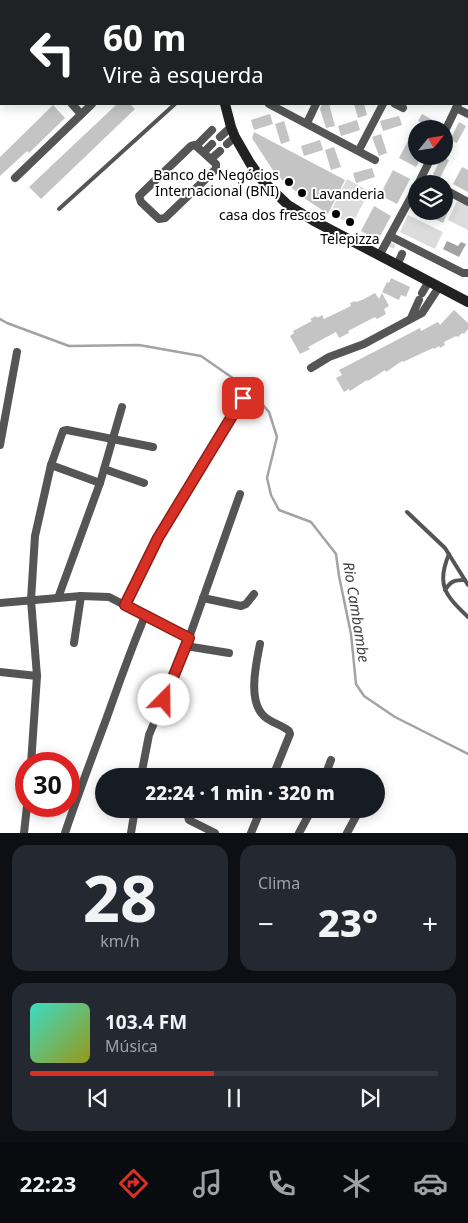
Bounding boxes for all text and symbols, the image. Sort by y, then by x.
text: 60 m [103,14,186,61]
icon: left [20,20,85,85]
text: Vire à esquerda [103,59,264,89]
north arrow [408,120,452,165]
map controls [408,120,453,220]
place label: Banco de Negócios Internacional (BNI) [153,165,279,200]
button: layers [408,175,453,220]
marker: Banco de Negócios Internacional (BNI) [283,176,295,188]
place label: Lavanderia [312,184,385,203]
marker: Lavanderia [296,187,308,199]
place label: casa dos frescos [219,205,326,224]
marker: casa dos frescos [330,208,342,220]
marker: Telepizza [344,216,356,228]
place label: Telepizza [320,229,380,248]
pin [222,377,264,419]
icon: arrive [229,384,257,412]
water label: Rio Cambambe [339,560,375,664]
position arrow [137,673,189,725]
speed limit sign: 30 [15,752,80,817]
text: 22:24 · 1 min · 320 m [145,780,335,806]
text: 28 [83,853,157,941]
text: Clima [258,872,300,894]
text: 23° [318,896,378,948]
text: − [258,904,274,942]
text: + [422,904,438,942]
text: km/h [100,930,140,952]
text: 103.4 FM [105,1009,187,1035]
text: Música [105,1035,158,1057]
icon: previous [84,1084,112,1112]
icon: pause [220,1084,248,1112]
icon: next [356,1084,384,1112]
icon: directions [116,1166,151,1201]
icon: music [190,1166,225,1201]
icon: phone [264,1166,299,1201]
icon: climate [339,1166,374,1201]
icon: car [413,1166,448,1201]
text: 22:23 [20,1168,76,1198]

